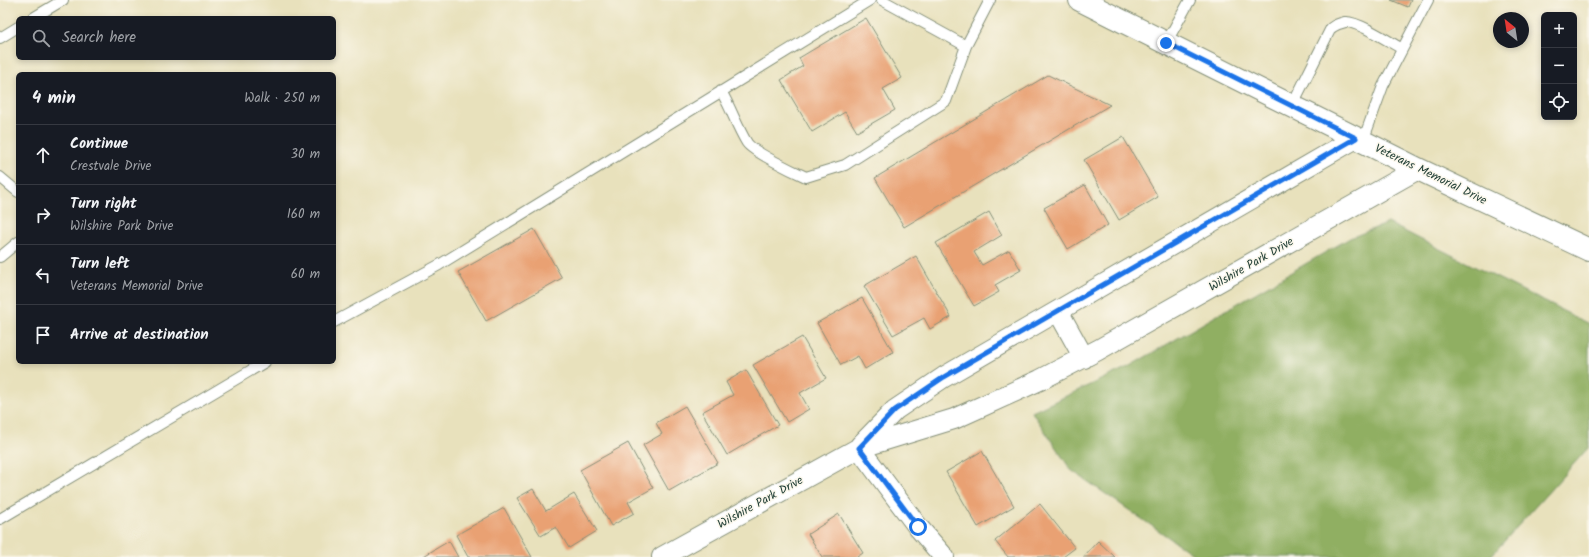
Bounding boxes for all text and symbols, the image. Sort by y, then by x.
north arrow [1493,12,1529,48]
map controls [1541,12,1577,120]
button: + [1541,12,1577,48]
search box [16,16,336,60]
text: Search here [62,26,136,50]
icon: search [30,27,52,49]
route end [1157,34,1175,52]
button: − [1541,48,1577,84]
button: locate [1541,84,1577,120]
text: 4 min [32,85,76,112]
text: Walk · 250 m [244,88,320,109]
text: Continue [70,132,128,156]
street label: Veterans Memorial Drive [1371,139,1491,210]
icon: ahead [32,144,54,166]
text: 30 m [291,144,320,165]
text: Crestvale Drive [70,156,151,177]
text: Turn right [70,192,137,216]
icon: right [32,204,54,226]
text: 160 m [287,204,320,225]
text: Wilshire Park Drive [70,216,173,237]
street label: Wilshire Park Drive [1205,232,1298,297]
text: Turn left [70,252,130,276]
icon: left [32,264,54,286]
text: 60 m [291,264,320,285]
text: Veterans Memorial Drive [70,276,203,297]
text: Arrive at destination [70,323,209,347]
icon: arrive [32,324,54,346]
street label: Wilshire Park Drive [714,471,807,534]
route start [909,518,927,536]

